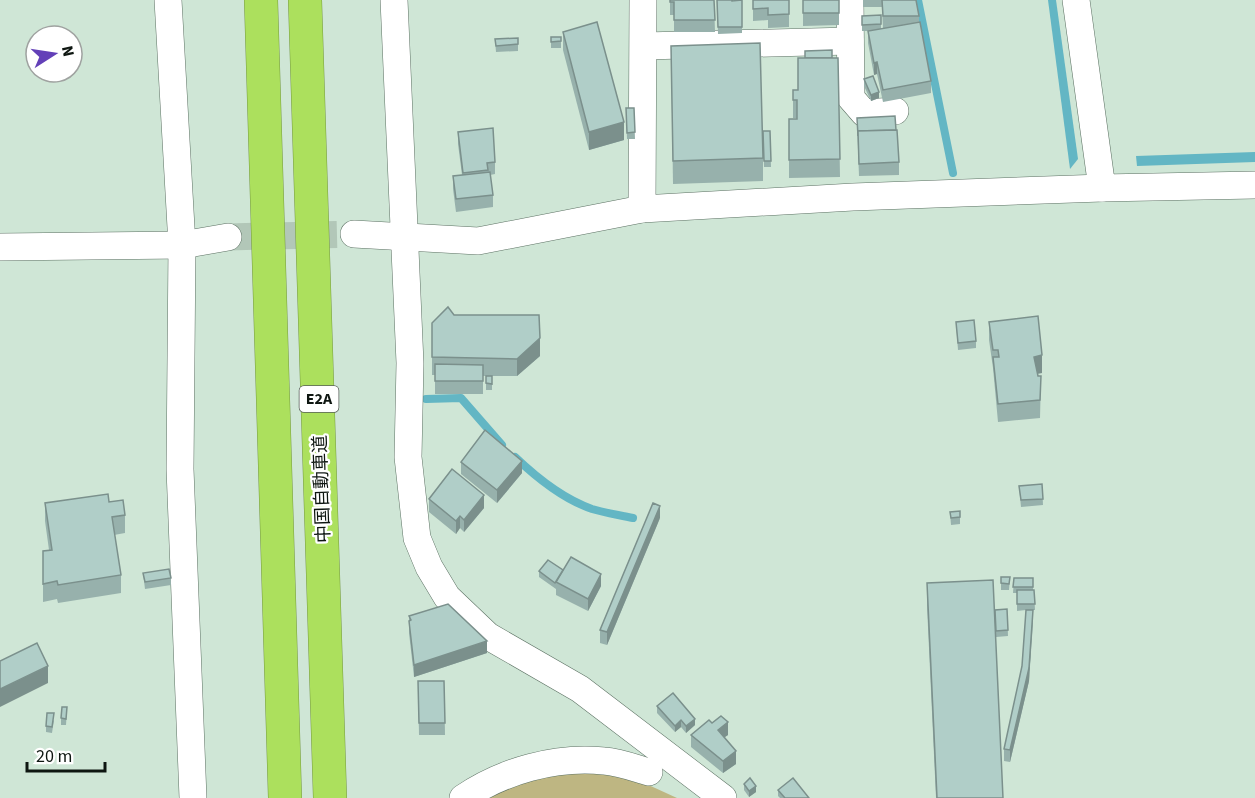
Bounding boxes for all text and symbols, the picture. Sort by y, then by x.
north arrow [24,24,84,84]
text: N [56,44,80,59]
road number: E2A [300,386,338,412]
street label: 中国自動車道 [308,435,336,543]
scale bar [27,735,105,773]
text: 20 m [36,744,72,769]

